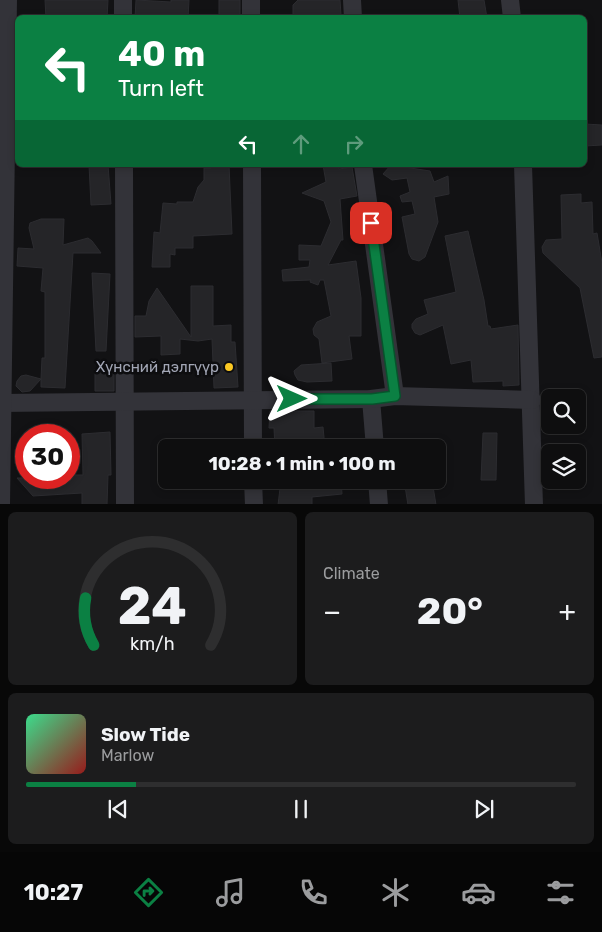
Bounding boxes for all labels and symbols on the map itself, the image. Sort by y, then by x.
pin [350,202,392,244]
place label: Хүнсний дэлгүүр [96,358,219,376]
marker: Хүнсний дэлгүүр [223,361,235,373]
position arrow [265,372,317,424]
speed limit sign: 30 [15,424,80,489]

